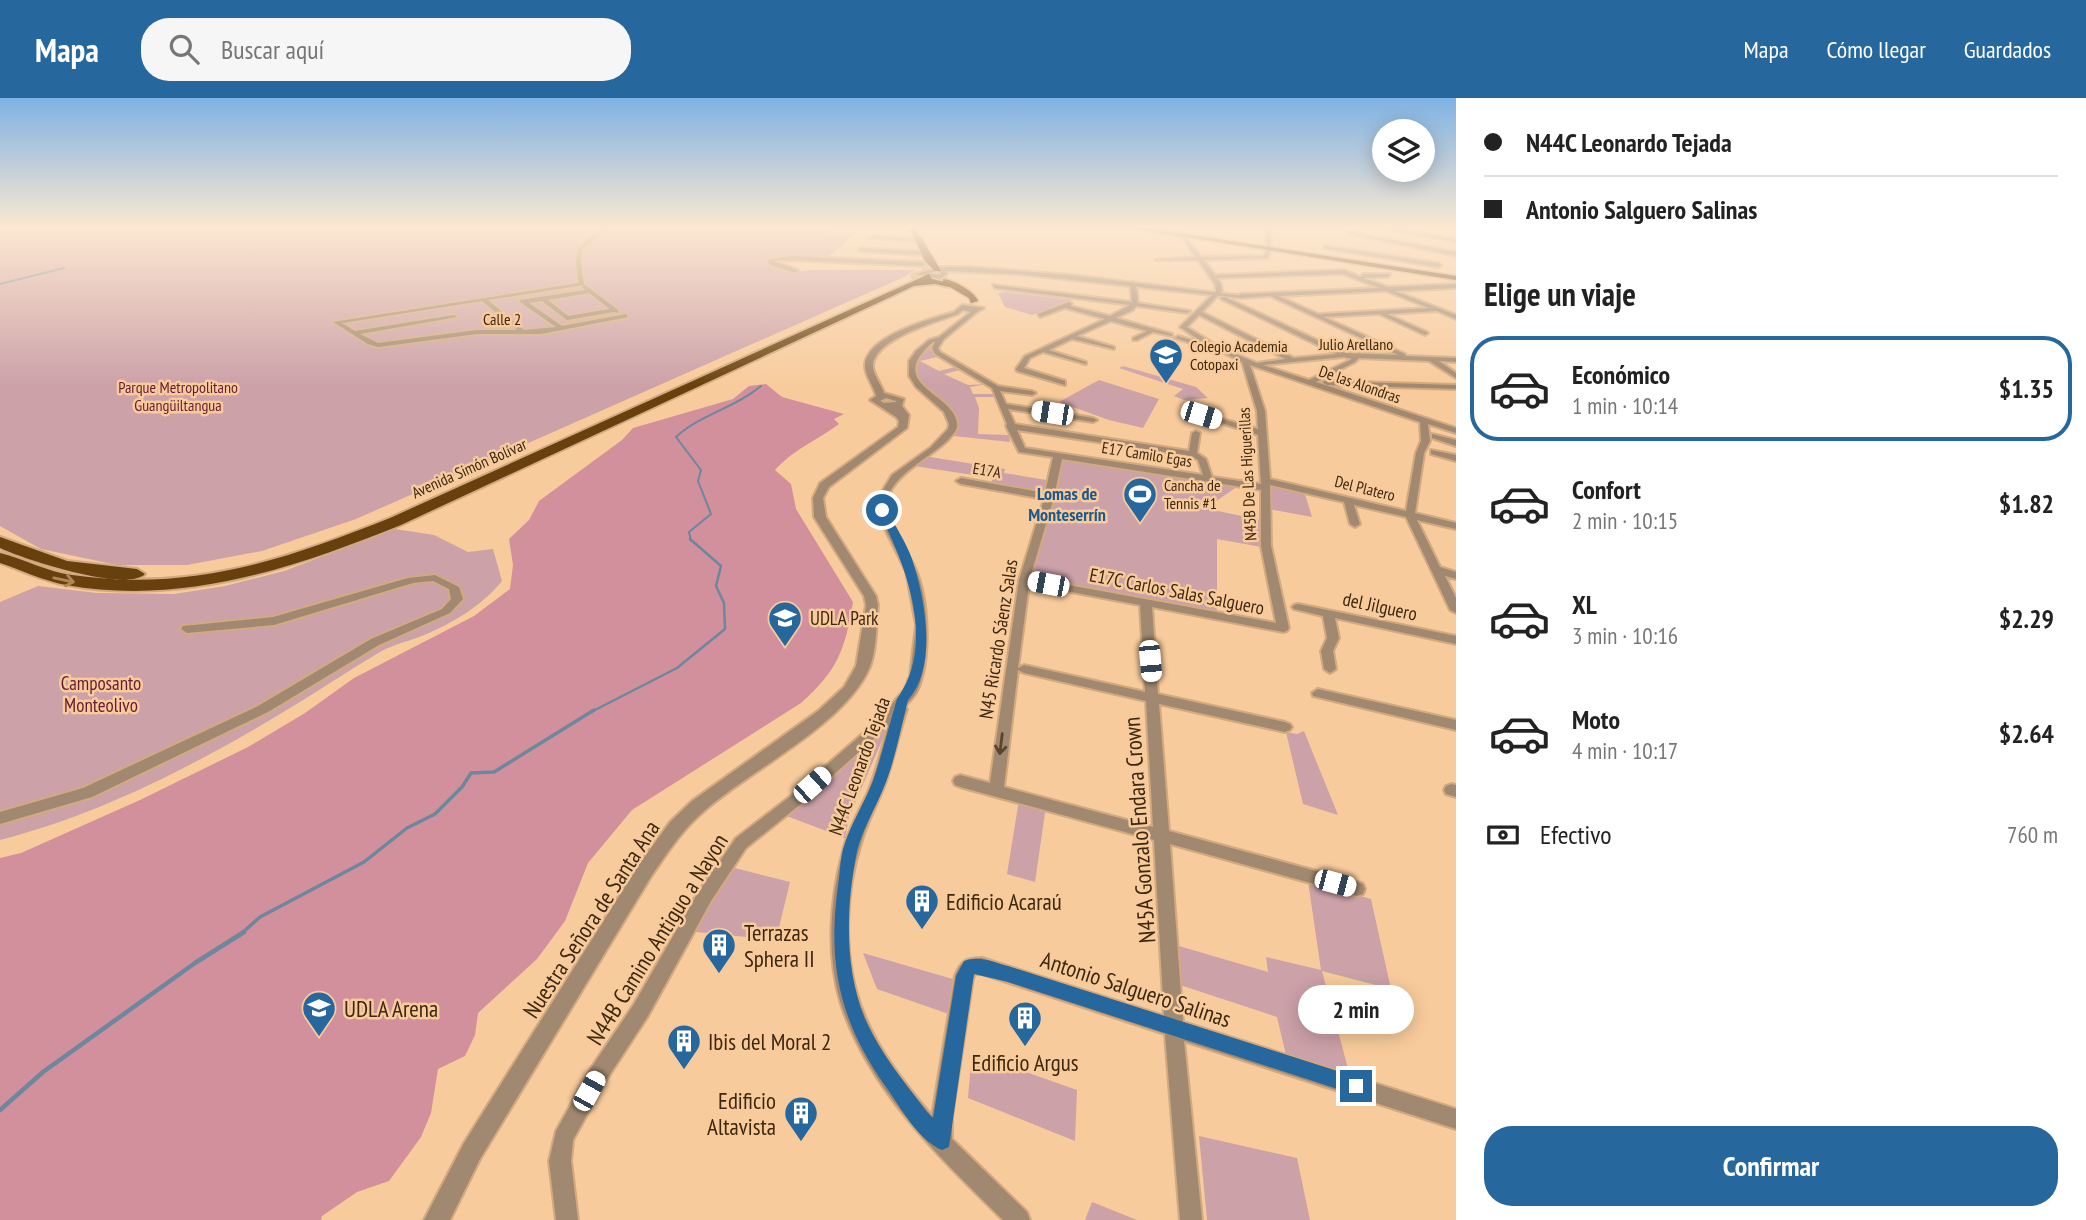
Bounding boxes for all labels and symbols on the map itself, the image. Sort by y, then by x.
street label: Calle 2 [483,309,521,329]
street label: Julio Arellano [1318,334,1393,354]
school or university icon: Colegio Academia Cotopaxi [1147,336,1185,385]
place label: Colegio Academia Cotopaxi [1190,336,1288,374]
street label: De las Alondras [1316,361,1404,407]
park label: Parque Metropolitano Guangüiltangua [118,377,238,415]
car [1030,399,1075,427]
car [1178,399,1225,431]
street label: N45B De Las Higuerillas [1234,407,1260,541]
street label: Avenida Simón Bolívar [408,433,530,502]
street label: E17 Camilo Egas [1100,437,1194,471]
street label: E17A [971,458,1003,482]
street label: Del Platero [1333,471,1397,505]
sports icon: Cancha de Tennis #1 [1121,475,1159,524]
place label: Cancha de Tennis #1 [1164,475,1221,513]
district label: Lomas de Monteserrín [1028,482,1106,526]
route start [866,494,898,526]
street label: N45 Ricardo Sáenz Salas [974,558,1022,720]
street label: E17C Carlos Salas Salguero [1088,562,1266,620]
car [1026,570,1071,598]
one-way arrow [52,574,75,588]
street label: del Jilguero [1341,586,1419,626]
school or university icon: UDLA Park [766,599,804,648]
place label: UDLA Park [810,606,879,630]
car [1138,639,1163,683]
park label: Camposanto Monteolivo [61,671,141,717]
street label: N44C Leonardo Tejada [823,694,895,838]
street label: N45A Gonzalo Endara Crown [1117,716,1161,944]
one-way arrow [995,733,1008,755]
car [790,763,835,807]
street label: Nuestra Señora de Santa Ana [516,815,666,1023]
street label: N44B Camino Antiguo a Nayon [580,828,734,1050]
car [1312,867,1359,899]
building icon: Edificio Acaraú [903,882,941,931]
place label: Edificio Acaraú [946,887,1062,916]
place label: Terrazas Sphera II [744,918,815,973]
building icon: Terrazas Sphera II [700,926,738,975]
street label: Antonio Salguero Salinas [1037,945,1235,1034]
callout: 2 min [1298,984,1414,1034]
school or university icon: UDLA Arena [300,989,338,1038]
place label: UDLA Arena [344,994,438,1023]
building icon: Edificio Argus [1006,999,1044,1048]
building icon: Ibis del Moral 2 [665,1022,703,1071]
place label: Ibis del Moral 2 [708,1027,831,1056]
place label: Edificio Argus [971,1048,1079,1077]
car [570,1068,609,1114]
route end [1340,1070,1372,1102]
place label: Edificio Altavista [707,1086,776,1141]
building icon: Edificio Altavista [782,1094,820,1143]

